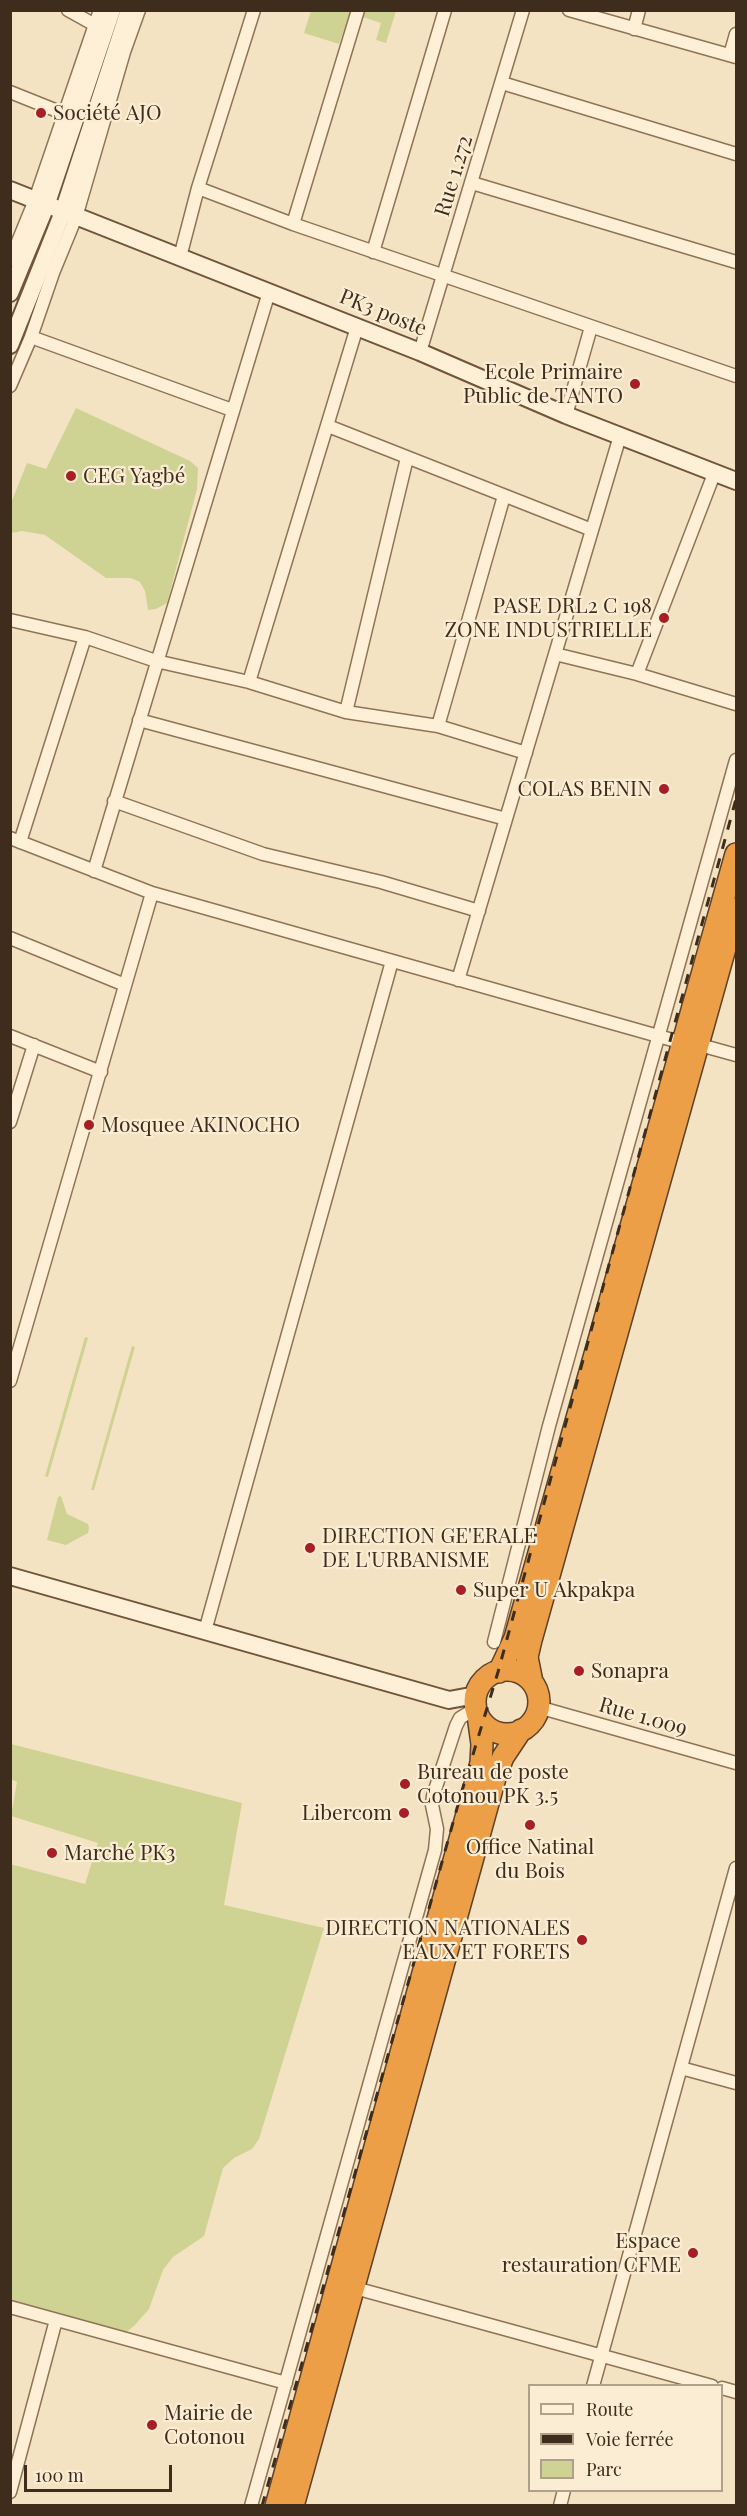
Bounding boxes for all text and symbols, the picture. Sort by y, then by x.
place label: Société AJO [53,100,162,126]
marker: Société AJO [34,106,48,120]
street label: Rue 1.272 [430,132,478,220]
street label: PK3 poste [336,284,430,342]
place label: Ecole Primaire Public de TANTO [463,359,623,409]
marker: Ecole Primaire Public de TANTO [628,377,642,391]
place label: CEG Yagbé [83,463,185,489]
marker: CEG Yagbé [64,469,78,483]
place label: PASE DRL2 C 198 ZONE INDUSTRIELLE [445,593,652,643]
marker: PASE DRL2 C 198 ZONE INDUSTRIELLE [657,611,671,625]
place label: COLAS BENIN [518,776,652,802]
marker: COLAS BENIN [657,782,671,796]
place label: Mosquee AKINOCHO [101,1112,300,1138]
marker: Mosquee AKINOCHO [82,1118,96,1132]
place label: DIRECTION GE'ERALE DE L'URBANISME [322,1523,536,1573]
marker: DIRECTION GE'ERALE DE L'URBANISME [303,1541,317,1555]
place label: Super U Akpakpa [473,1577,635,1603]
marker: Super U Akpakpa [454,1583,468,1597]
place label: Sonapra [591,1658,669,1684]
marker: Sonapra [572,1664,586,1678]
street label: Rue 1.009 [596,1692,690,1742]
place label: Bureau de poste Cotonou PK 3.5 [417,1759,569,1809]
marker: Bureau de poste Cotonou PK 3.5 [398,1777,412,1791]
place label: Libercom [302,1800,392,1826]
marker: Libercom [397,1806,411,1820]
marker: Office Natinal du Bois [523,1818,537,1832]
place label: Office Natinal du Bois [466,1834,594,1884]
place label: Marché PK3 [64,1840,175,1866]
marker: Marché PK3 [45,1846,59,1860]
place label: DIRECTION NATIONALES EAUX ET FORETS [325,1915,570,1965]
marker: DIRECTION NATIONALES EAUX ET FORETS [575,1933,589,1947]
place label: Espace restauration CFME [502,2228,681,2278]
marker: Espace restauration CFME [686,2246,700,2260]
legend [528,2384,723,2492]
text: Route [586,2397,633,2421]
place label: Mairie de Cotonou [164,2400,253,2450]
marker: Mairie de Cotonou [145,2418,159,2432]
text: Voie ferrée [586,2427,674,2451]
scale bar [27,2453,176,2491]
text: Parc [586,2457,622,2481]
text: 100 m [35,2463,84,2487]

